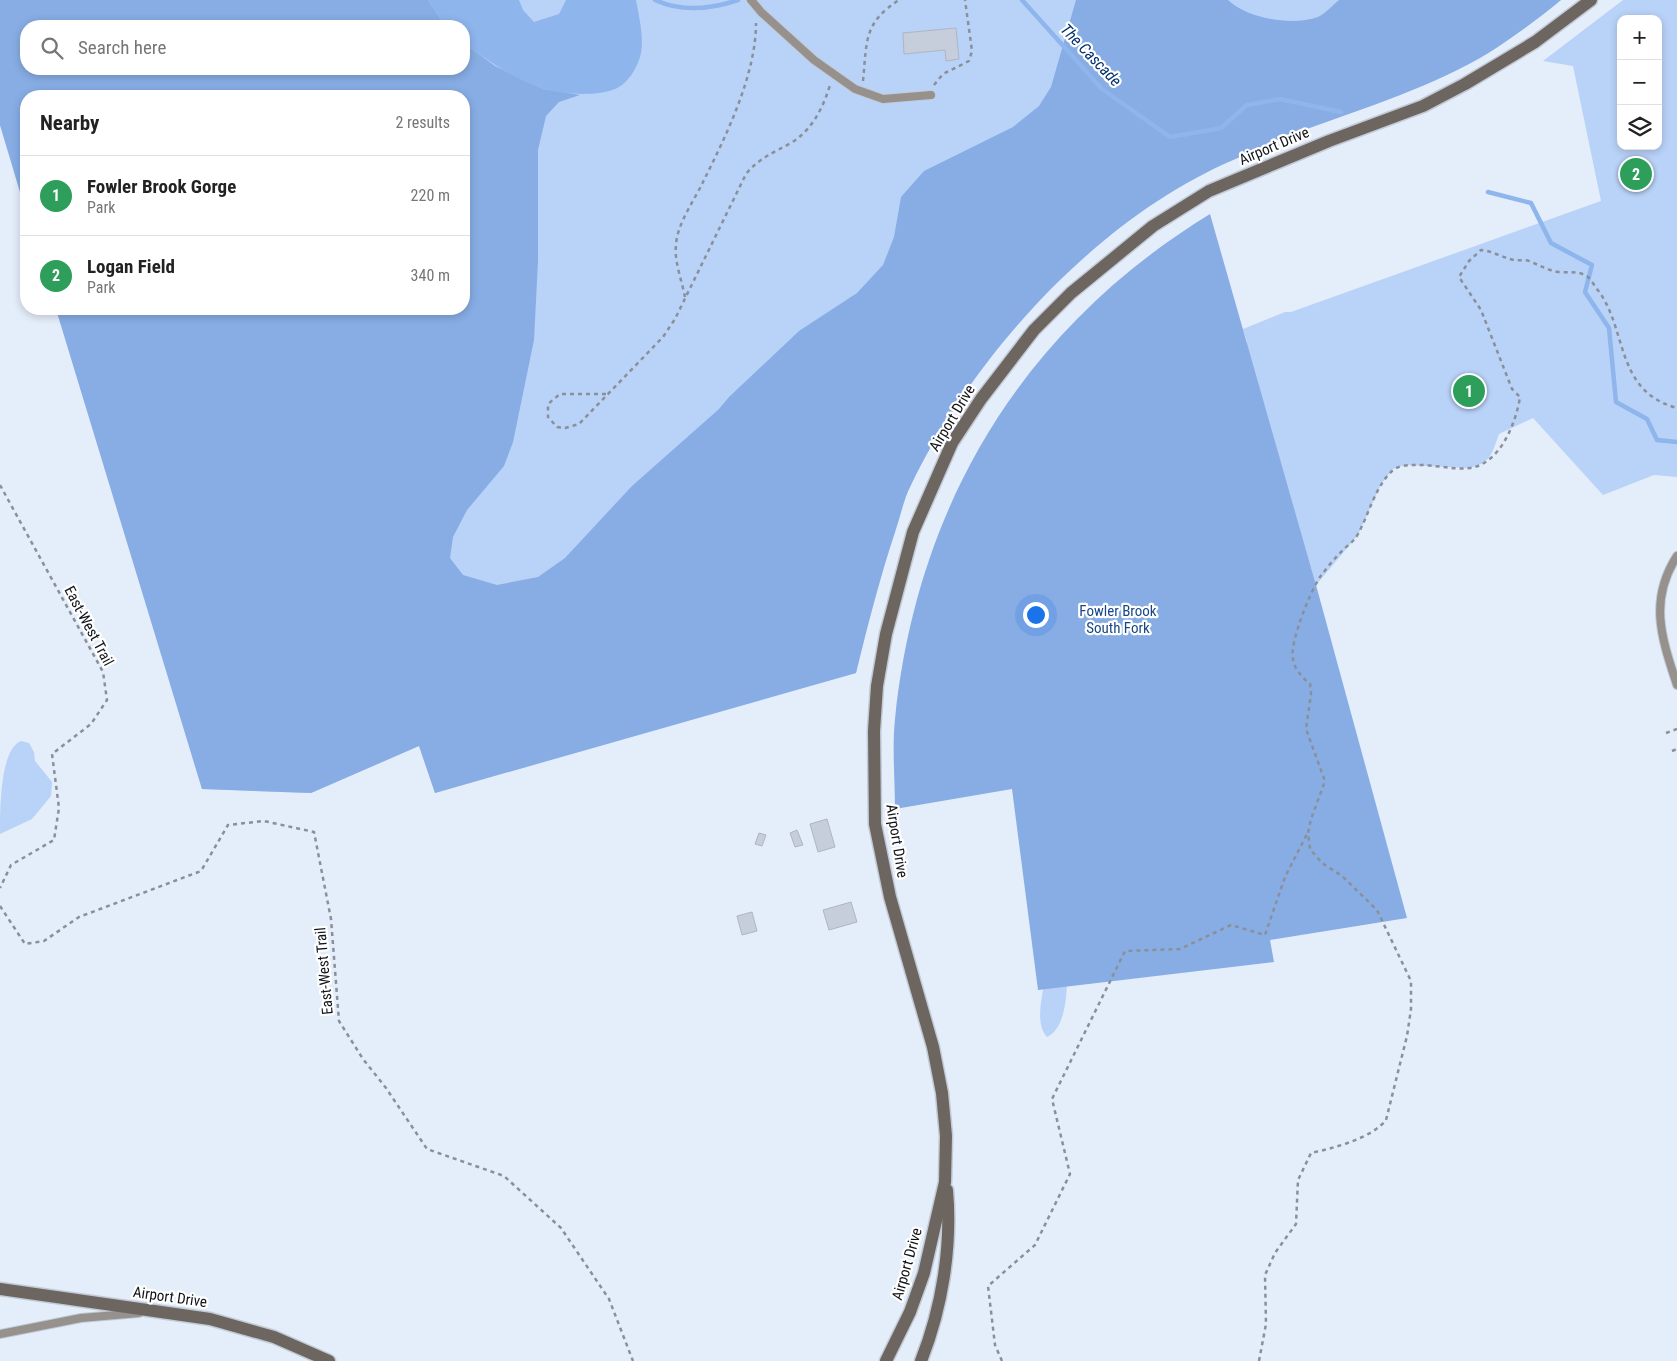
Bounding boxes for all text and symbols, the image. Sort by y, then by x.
map controls [1617,15,1662,150]
button: + [1617,15,1662,60]
search box [20,20,470,75]
water label: The Cascade [1057,20,1125,90]
icon: search [38,34,66,62]
text: Search here [78,36,166,59]
button: − [1617,60,1662,105]
button: layers [1617,105,1662,150]
text: Nearby [40,111,99,135]
text: 2 results [395,113,450,132]
street label: Airport Drive [1236,123,1312,169]
pin: 2 [1620,155,1652,193]
text: Fowler Brook Gorge [87,175,236,198]
text: 1 [52,186,60,205]
text: 220 m [411,186,450,205]
text: Park [87,198,116,217]
text: Logan Field [87,255,175,278]
text: 2 [52,266,60,285]
text: 340 m [411,266,450,285]
text: Park [87,278,116,297]
pin: 1 [1453,372,1485,410]
street label: Airport Drive [925,382,979,454]
street label: East-West Trail [60,583,118,669]
your location [1023,602,1049,628]
park label: Fowler Brook South Fork [1079,602,1157,637]
street label: Airport Drive [882,803,912,879]
street label: East-West Trail [311,926,337,1016]
street label: Airport Drive [888,1226,926,1302]
street label: Airport Drive [132,1283,208,1311]

